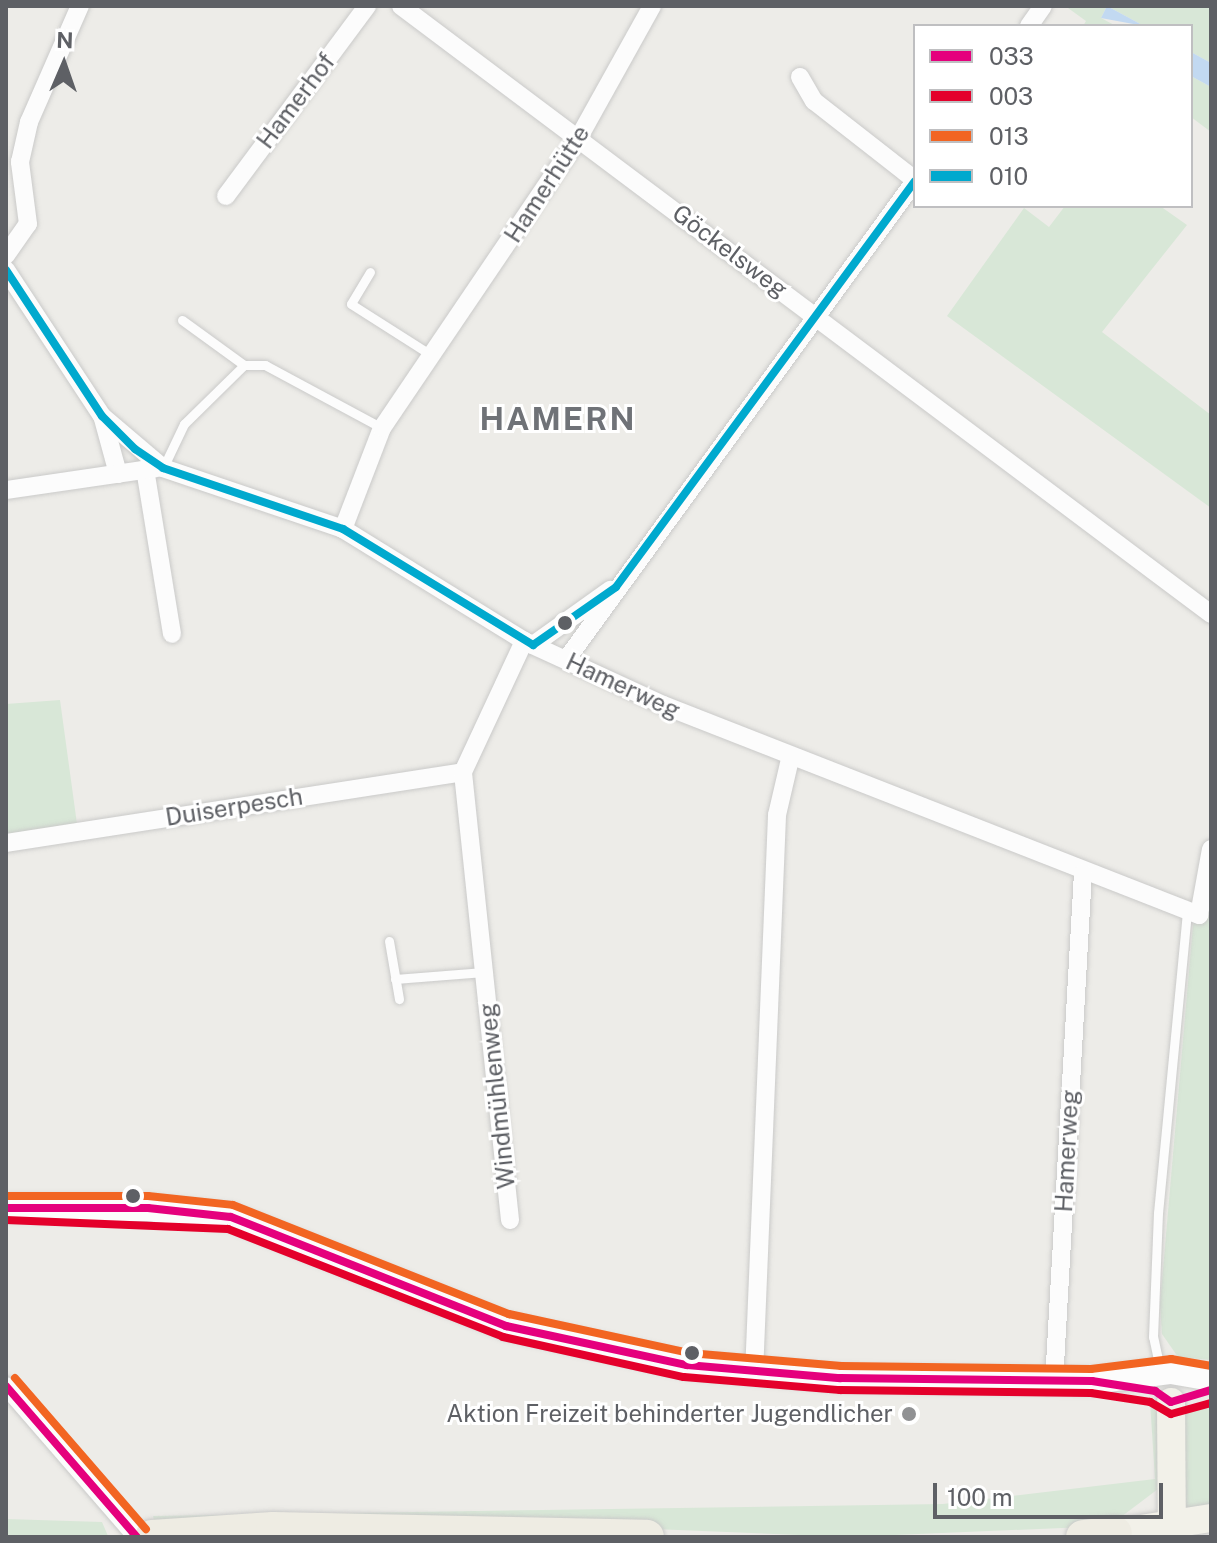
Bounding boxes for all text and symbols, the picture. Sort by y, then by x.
north arrow [24,24,104,104]
legend [913,24,1193,208]
text: N [56,27,74,53]
text: 033 [989,42,1034,70]
street label: Hamerhof [251,48,341,154]
text: 003 [989,82,1033,110]
street label: Hamerhütte [498,120,596,248]
text: 013 [989,122,1029,150]
text: 010 [989,162,1028,190]
street label: Göckelsweg [667,198,793,304]
district label: HAMERN [480,400,636,438]
unlabelled marker [557,615,573,631]
street label: Hamerweg [561,647,685,725]
street label: Duiserpesch [163,782,305,832]
street label: Windmühlenweg [473,1002,521,1190]
street label: Hamerweg [1049,1089,1085,1213]
unlabelled marker [125,1188,141,1204]
unlabelled marker [684,1345,700,1361]
place label: Aktion Freizeit behinderter Jugendlicher [446,1400,893,1428]
marker: Aktion Freizeit behinderter Jugendlicher [900,1405,918,1423]
scale bar [937,1467,1167,1517]
text: 100 m [947,1483,1013,1511]

